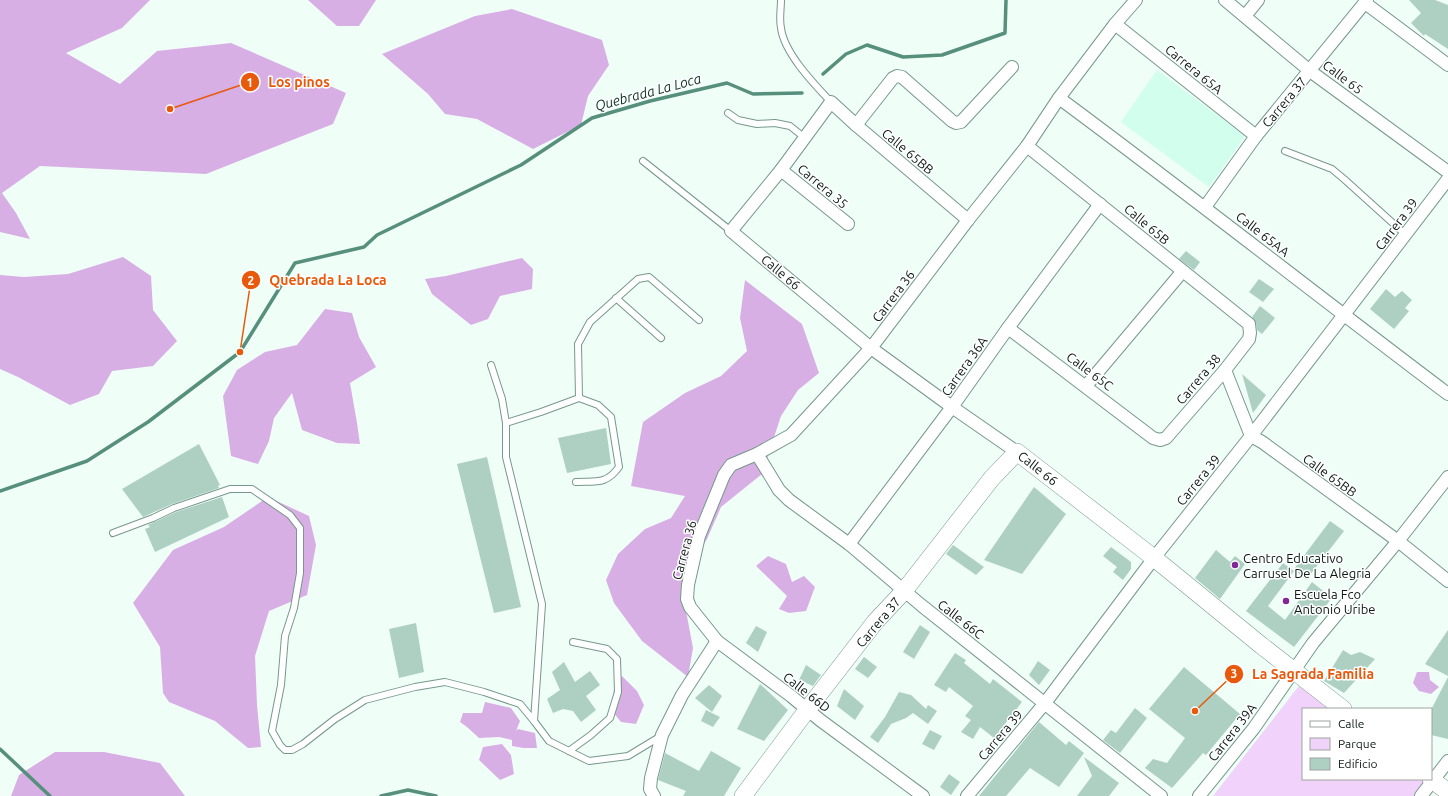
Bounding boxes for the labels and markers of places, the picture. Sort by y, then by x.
callout: Los pinos [240,69,338,95]
callout: Quebrada La Loca [241,267,395,293]
place label: Centro Educativo Carrusel De La Alegria [1243,551,1371,580]
marker: Centro Educativo Carrusel De La Alegria [1230,560,1240,570]
place label: Escuela Fco Antonio Uribe [1294,587,1375,616]
marker: Escuela Fco Antonio Uribe [1281,596,1291,606]
callout: La Sagrada Familia [1224,661,1382,687]

